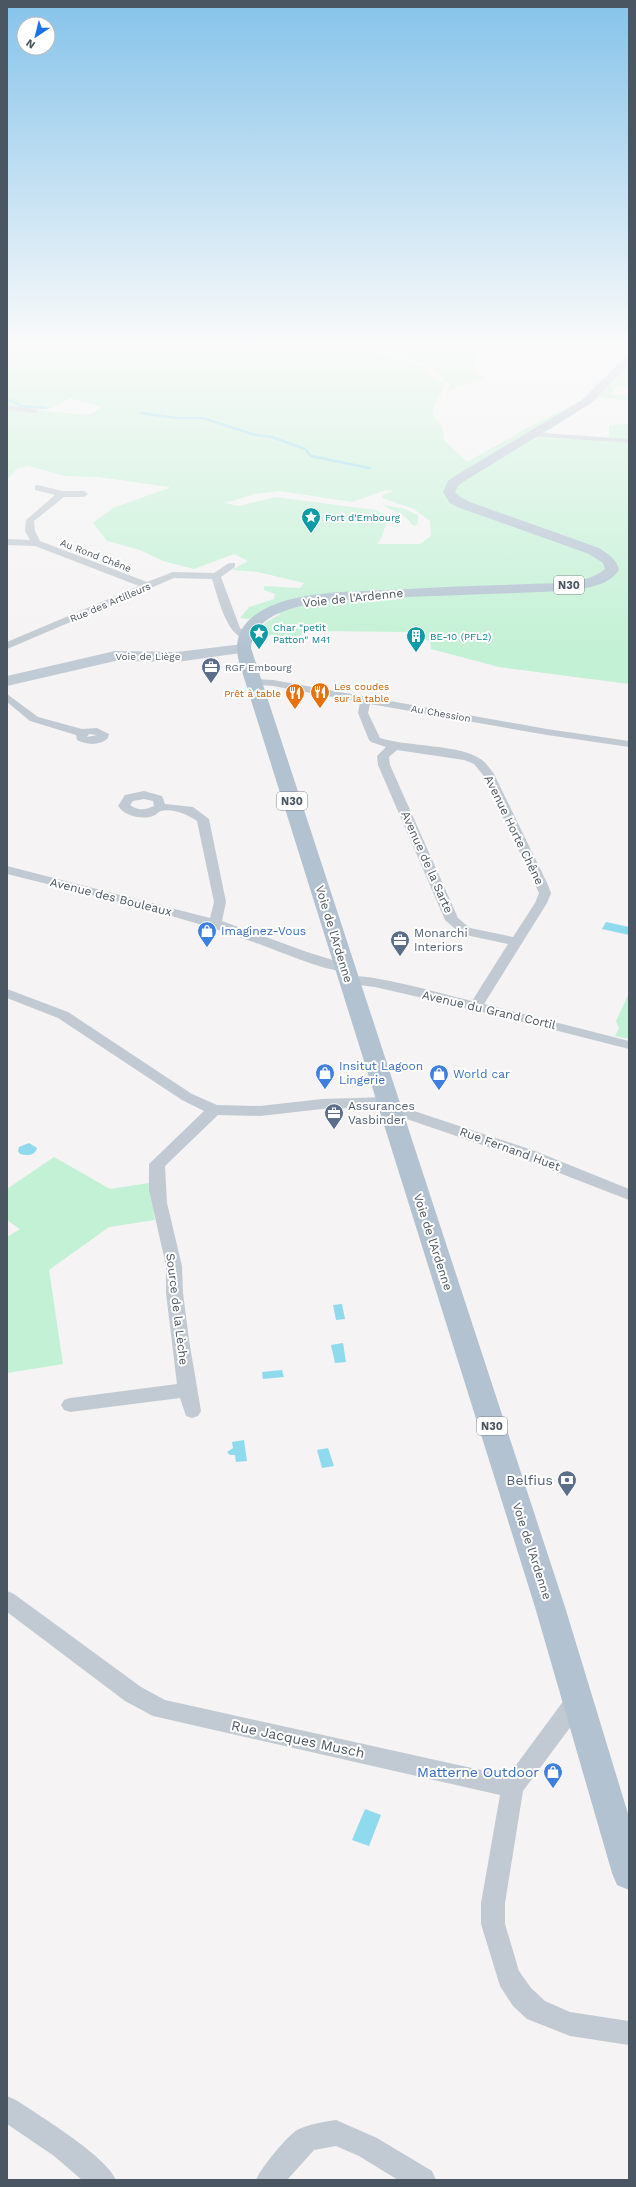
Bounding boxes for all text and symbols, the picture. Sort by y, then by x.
north arrow [16,16,56,56]
text: N [23,36,38,51]
place icon: Fort d'Embourg [300,506,322,534]
place label: Fort d'Embourg [325,512,401,523]
street label: Au Rond Chêne [59,537,133,574]
road number: N30 [554,576,584,594]
street label: Rue des Artilleurs [68,580,152,624]
street label: Voie de l'Ardenne [302,586,404,610]
place icon: Char "petit Patton" M41 [248,622,270,650]
place label: Char "petit Patton" M41 [273,622,330,645]
building icon: BE-10 (PFL2) [405,625,427,653]
place label: BE-10 (PFL2) [430,631,491,642]
street label: Voie de Liège [116,651,181,662]
office icon: RGF Embourg [200,656,222,684]
place label: RGF Embourg [225,662,292,673]
restaurant icon: Les coudes sur la table [309,681,331,709]
place label: Les coudes sur la table [334,681,390,704]
restaurant icon: Prêt à table [284,682,306,710]
place label: Prêt à table [224,688,281,699]
street label: Au Chession [410,703,472,724]
street label: Avenue Horte Chêne [481,773,547,887]
road number: N30 [277,792,307,810]
street label: Avenue de la Sarte [398,809,456,915]
street label: Avenue des Bouleaux [49,875,173,919]
street label: Voie de l'Ardenne [313,884,355,984]
shop icon: Imaginez-Vous [196,920,218,948]
place label: Imaginez-Vous [221,924,306,938]
place label: Monarchi Interiors [414,926,468,954]
office icon: Monarchi Interiors [389,929,411,957]
street label: Avenue du Grand Cortil [421,988,557,1032]
place label: Insitut Lagoon Lingerie [339,1059,423,1087]
shop icon: Insitut Lagoon Lingerie [314,1062,336,1090]
shop icon: World car [428,1063,450,1091]
place label: World car [453,1067,510,1081]
place label: Assurances Vasbinder [348,1099,415,1127]
office icon: Assurances Vasbinder [323,1102,345,1130]
street label: Rue Fernand Huet [458,1124,562,1174]
street label: Voie de l'Ardenne [411,1192,455,1292]
street label: Source de la Lèche [163,1252,191,1366]
road number: N30 [477,1417,507,1435]
bank icon: Belfius [556,1469,578,1497]
place label: Belfius [506,1472,553,1488]
street label: Voie de l'Ardenne [510,1501,554,1601]
street label: Rue Jacques Musch [230,1717,366,1761]
shop icon: Matterne Outdoor [542,1761,564,1789]
place label: Matterne Outdoor [417,1764,539,1780]

